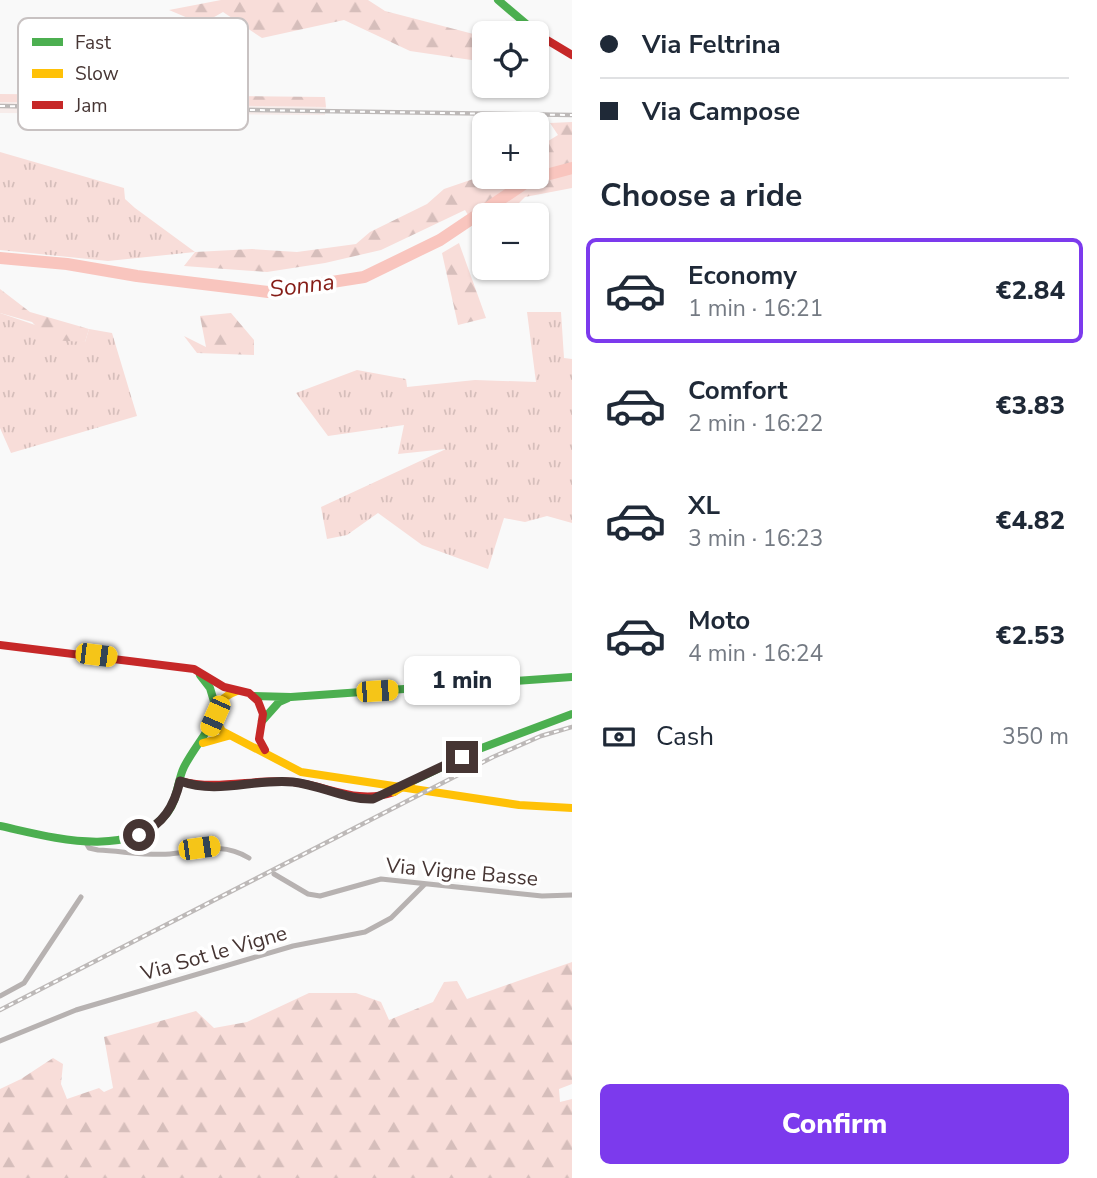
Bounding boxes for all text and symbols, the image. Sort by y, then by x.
legend [18,18,248,130]
map controls [472,21,549,280]
button: locate [472,21,549,98]
text: Via Feltrina [642,27,781,62]
text: Fast [75,30,111,56]
text: Slow [75,61,119,87]
text: Jam [74,93,108,119]
text: Via Campose [642,94,800,129]
button: + [472,112,549,189]
text: Choose a ride [600,174,802,217]
button: − [472,203,549,280]
text: Economy [688,258,797,293]
icon: car [604,259,667,322]
water label: Sonna [268,266,336,305]
text: €2.84 [996,273,1065,308]
text: 1 min · 16:21 [688,293,823,324]
text: Comfort [688,373,788,408]
icon: car [604,374,667,437]
text: €3.83 [996,388,1065,423]
text: 2 min · 16:22 [688,408,823,439]
text: XL [688,488,720,523]
icon: car [604,489,667,552]
text: €4.82 [996,503,1065,538]
text: 3 min · 16:23 [688,523,823,554]
text: Moto [688,603,750,638]
icon: car [604,604,667,667]
text: €2.53 [996,618,1065,653]
text: 4 min · 16:24 [688,638,823,669]
car [74,642,119,668]
callout: 1 min [404,656,520,704]
text: 1 min [432,665,492,696]
car [356,679,399,703]
car [197,693,234,739]
icon: cash [600,718,638,756]
text: Cash [656,719,714,754]
text: 350 m [1002,721,1069,752]
route end [446,741,478,773]
route start [123,819,155,851]
car [177,835,222,861]
street label: Via Vigne Basse [384,851,539,893]
street label: Via Sot le Vigne [137,919,290,987]
button: Confirm [600,1084,1069,1164]

